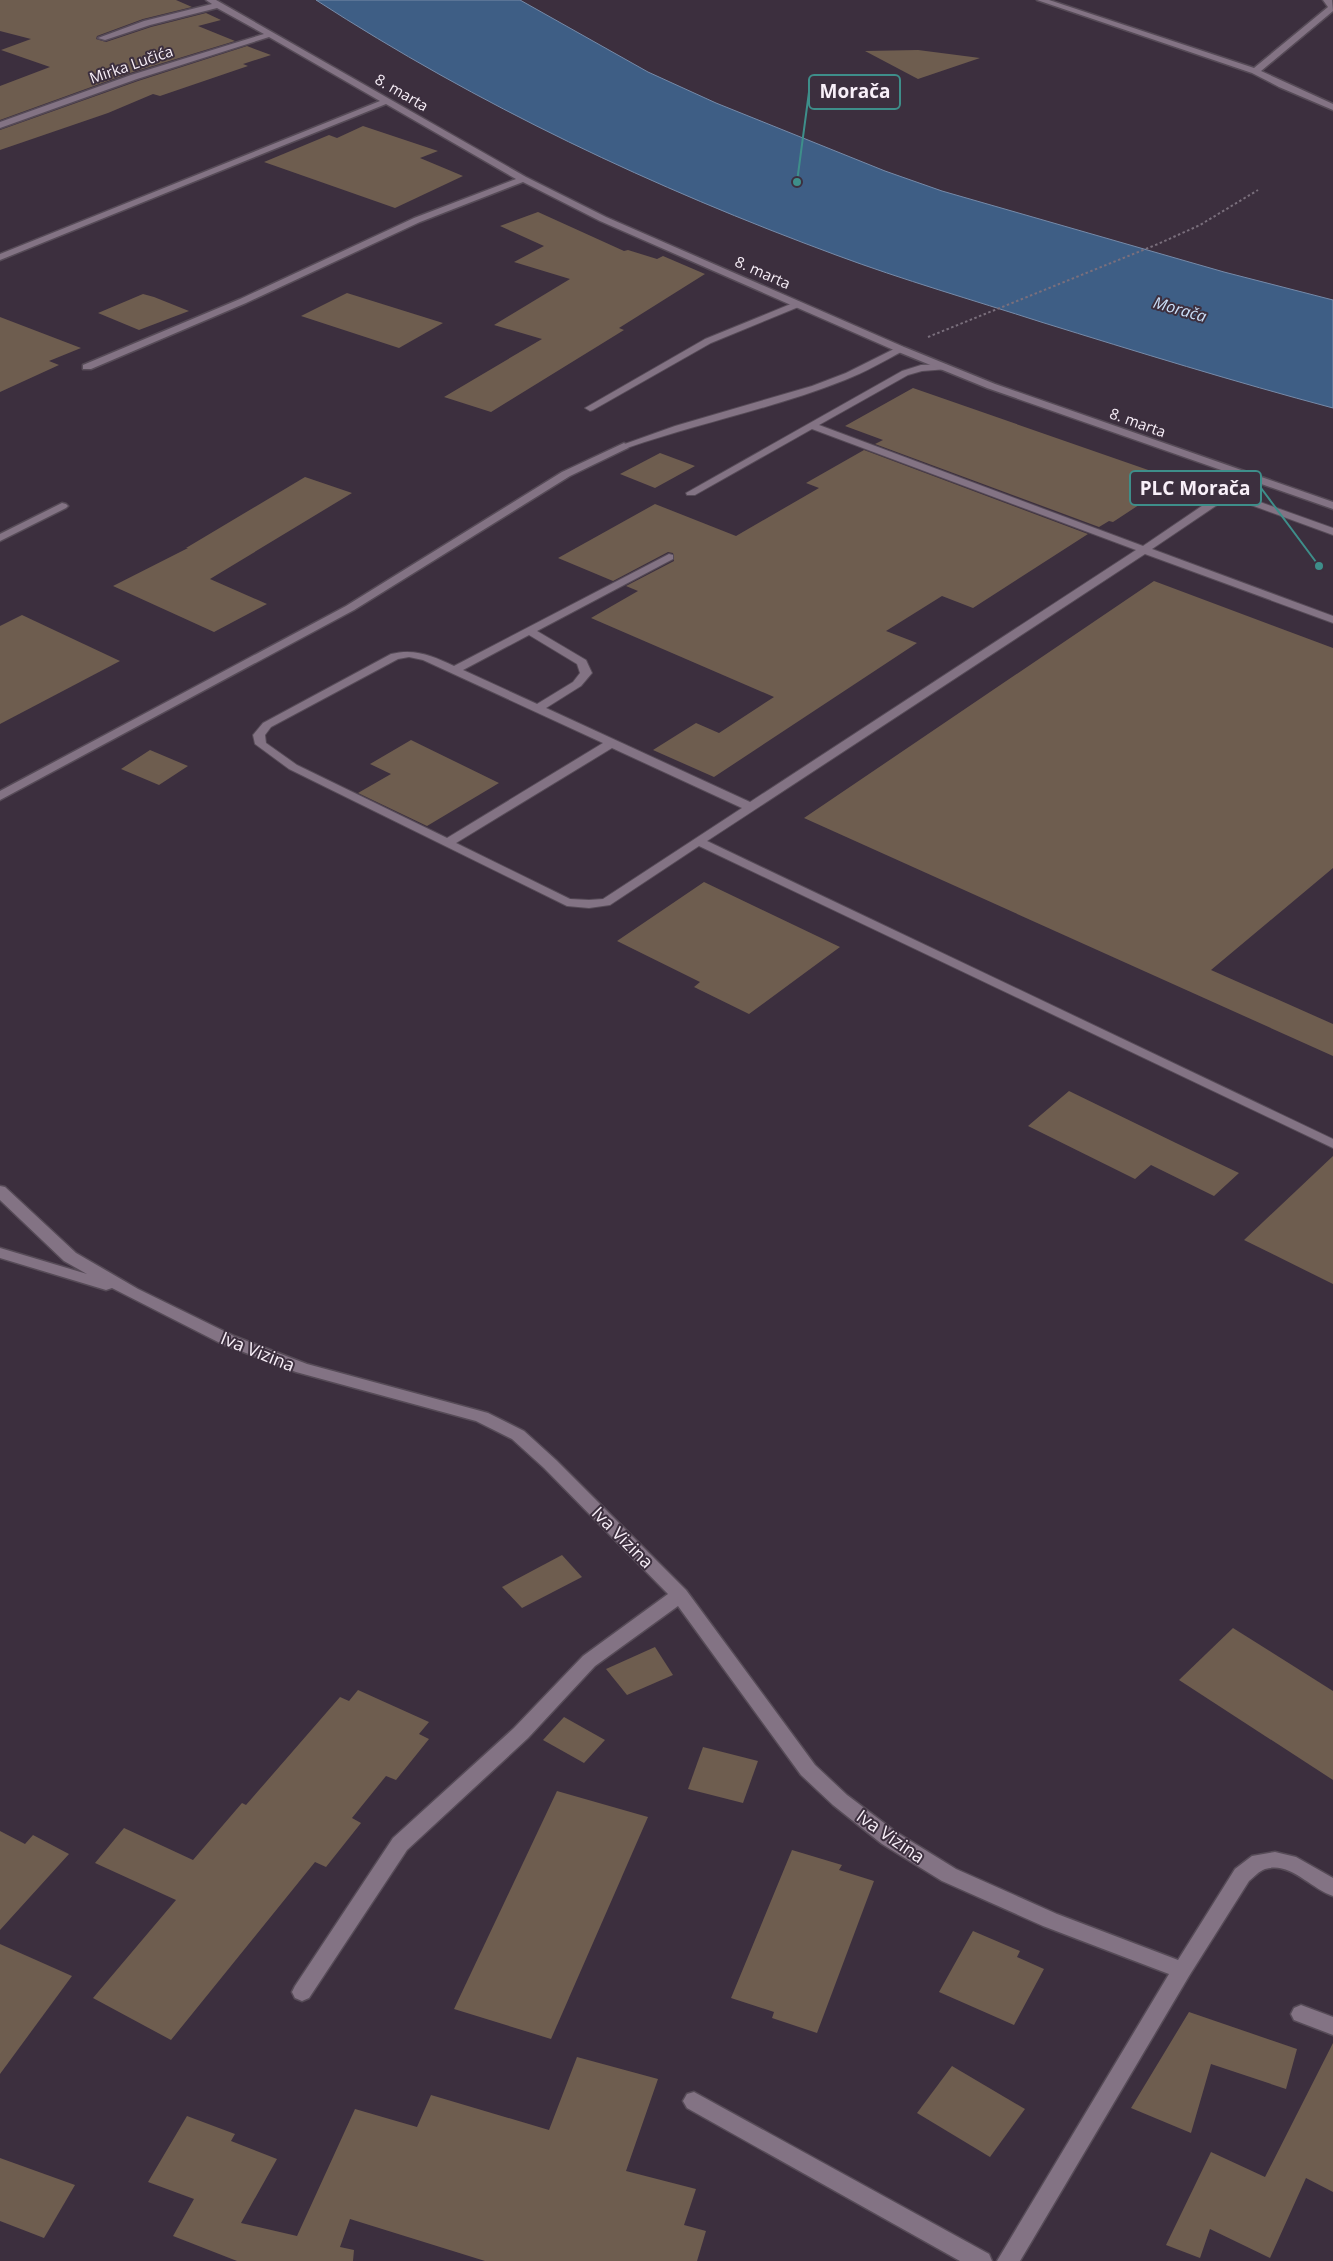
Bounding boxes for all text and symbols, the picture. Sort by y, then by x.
street label: Mirka Lučića [87,40,175,88]
street label: 8. marta [372,69,432,115]
callout: Morača [809,75,900,109]
text: Morača [819,78,891,104]
street label: 8. marta [732,251,794,293]
water label: Morača [1151,291,1209,327]
street label: 8. marta [1107,403,1169,441]
callout: PLC Morača [1130,471,1261,505]
text: PLC Morača [1140,475,1250,501]
street label: Iva Vizina [217,1325,299,1377]
street label: Iva Vizina [587,1501,659,1573]
street label: Iva Vizina [852,1804,930,1868]

